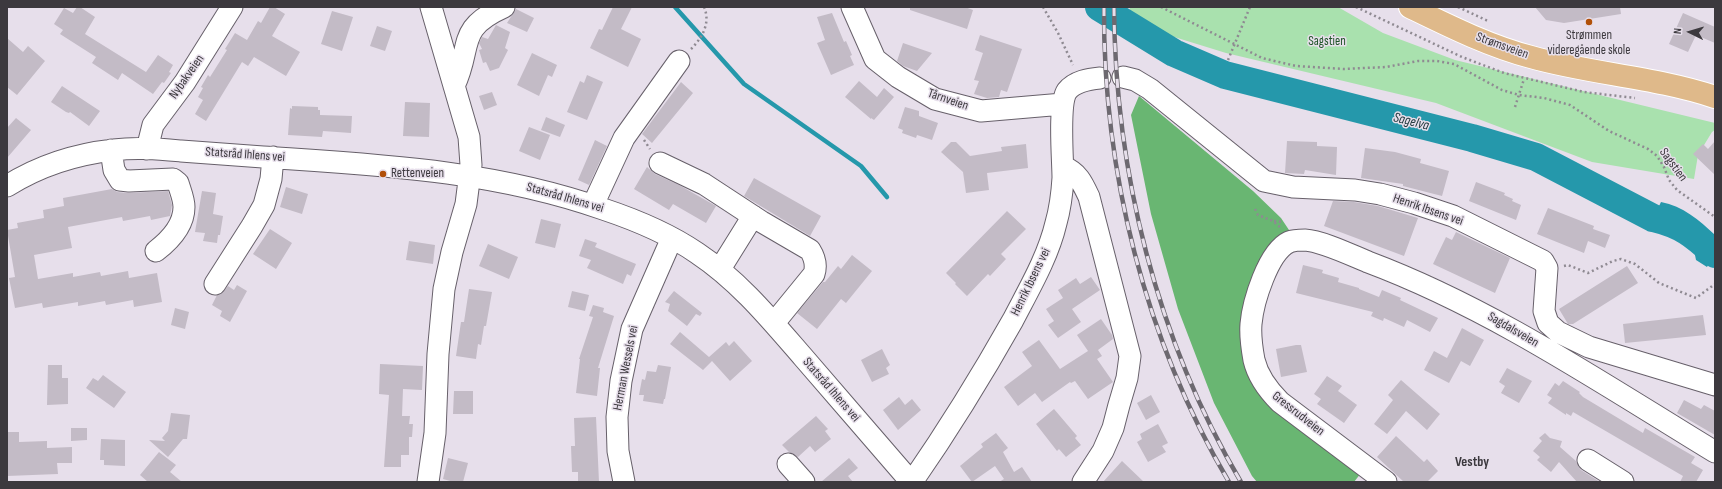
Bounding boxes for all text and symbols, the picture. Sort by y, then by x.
north arrow [1670,12,1710,52]
marker: Strømmen videregående skole [1584,17,1594,27]
text: N [1671,27,1684,34]
place label: Strømmen videregående skole [1548,28,1630,59]
street label: Strømsveien [1474,29,1530,63]
park label: Sagstien [1308,34,1346,50]
street label: Nybakveien [166,52,208,102]
street label: Tårnveien [926,86,970,114]
water label: Sagelva [1391,109,1431,135]
street label: Statsråd Ihlens vei [205,144,285,166]
street label: Sagstien [1656,145,1690,185]
place label: Rettenveien [391,166,444,182]
marker: Rettenveien [378,169,388,179]
street label: Statsråd Ihlens vei [525,180,605,216]
street label: Henrik Ibsens vei [1391,191,1465,229]
street label: Henrik Ibsens vei [1008,246,1054,318]
street label: Sagdalsveien [1485,309,1541,351]
street label: Herman Wessels vei [610,324,642,412]
street label: Statsråd Ihlens vei [799,355,863,425]
street label: Gressrudveien [1269,389,1327,439]
district label: Vestby [1455,454,1489,470]

